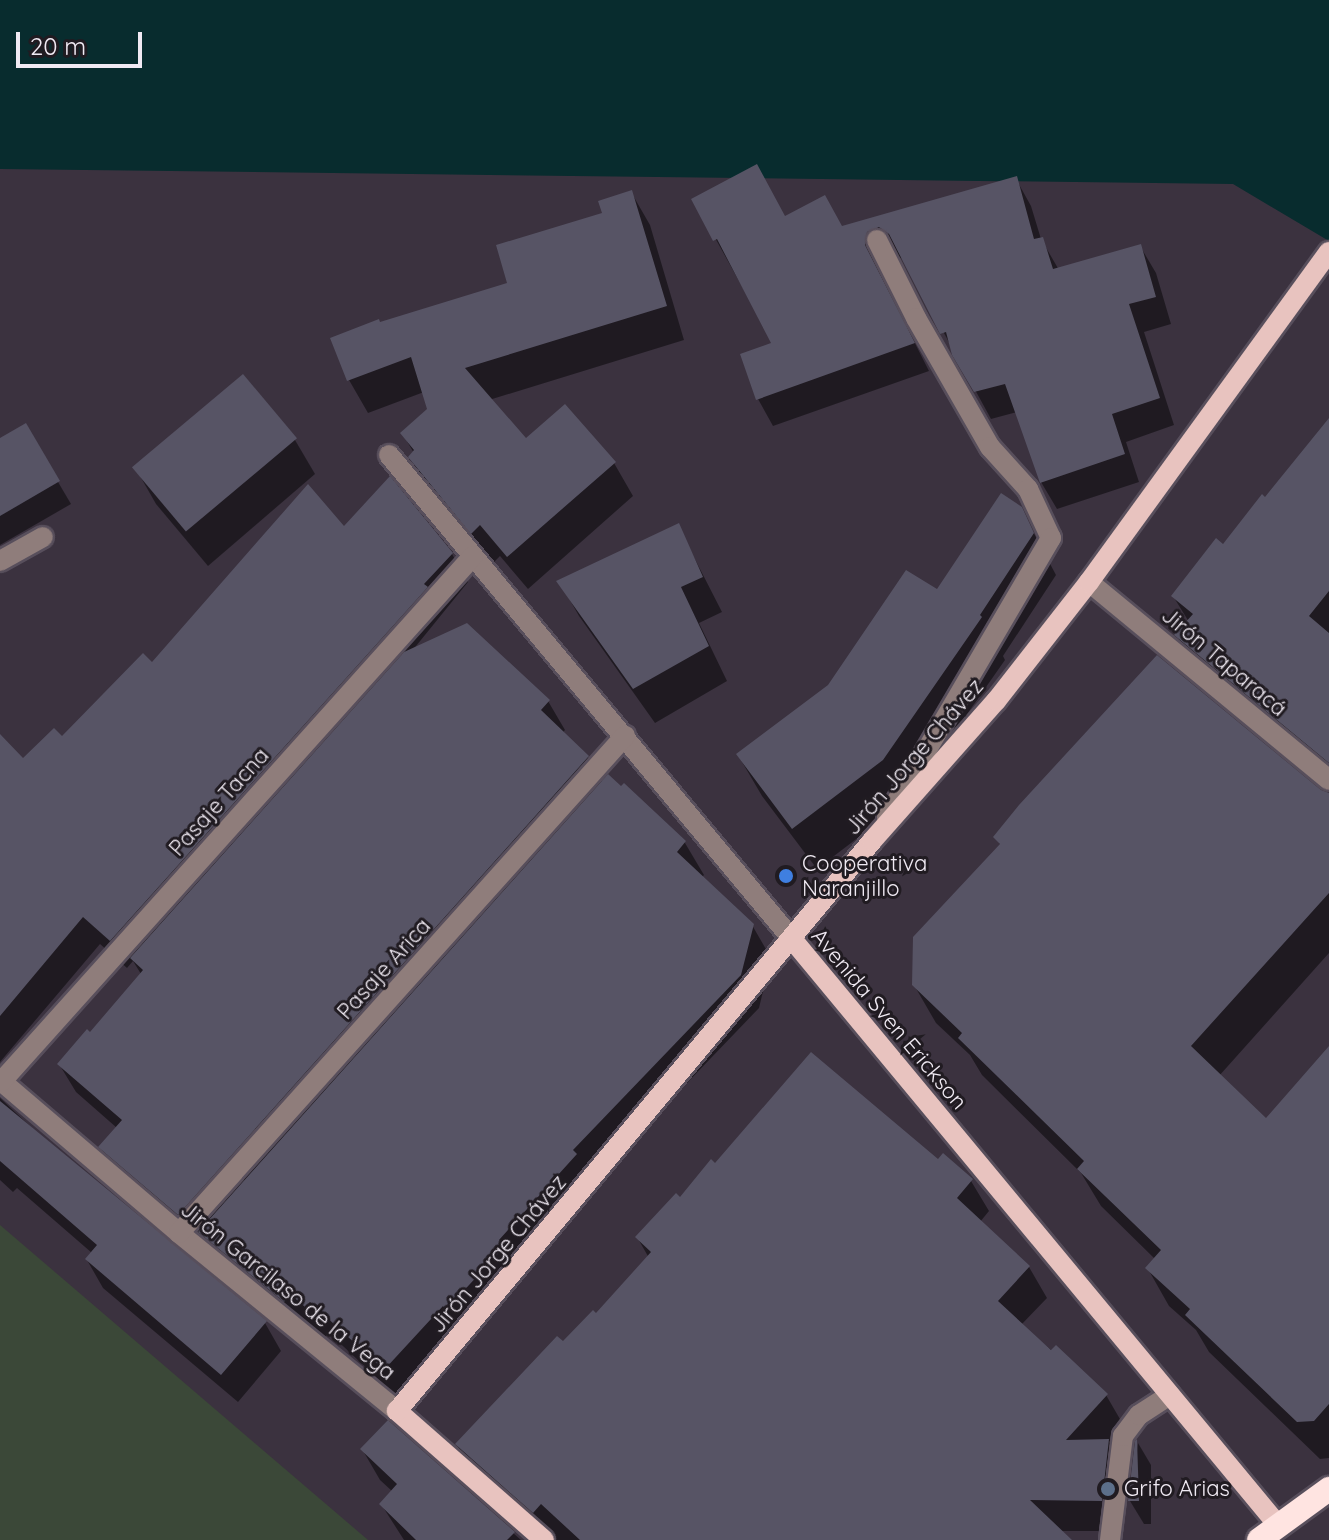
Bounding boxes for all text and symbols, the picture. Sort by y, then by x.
scale bar [20,16,146,66]
text: 20 m [30,31,86,61]
street label: Jirón Taparacá [1156,602,1292,722]
street label: Jirón Jorge Chávez [839,674,989,840]
street label: Pasaje Tacna [164,742,274,862]
place label: Cooperativa Naranjillo [802,850,927,902]
marker: Cooperativa Naranjillo [777,867,795,885]
street label: Pasaje Arica [332,913,436,1025]
street label: Avenida Sven Erickson [806,923,972,1115]
street label: Jirón Jorge Chávez [424,1170,572,1338]
street label: Jirón Garcilaso de la Vega [175,1196,401,1386]
place label: Grifo Arias [1124,1476,1230,1502]
marker: Grifo Arias [1099,1480,1117,1498]

